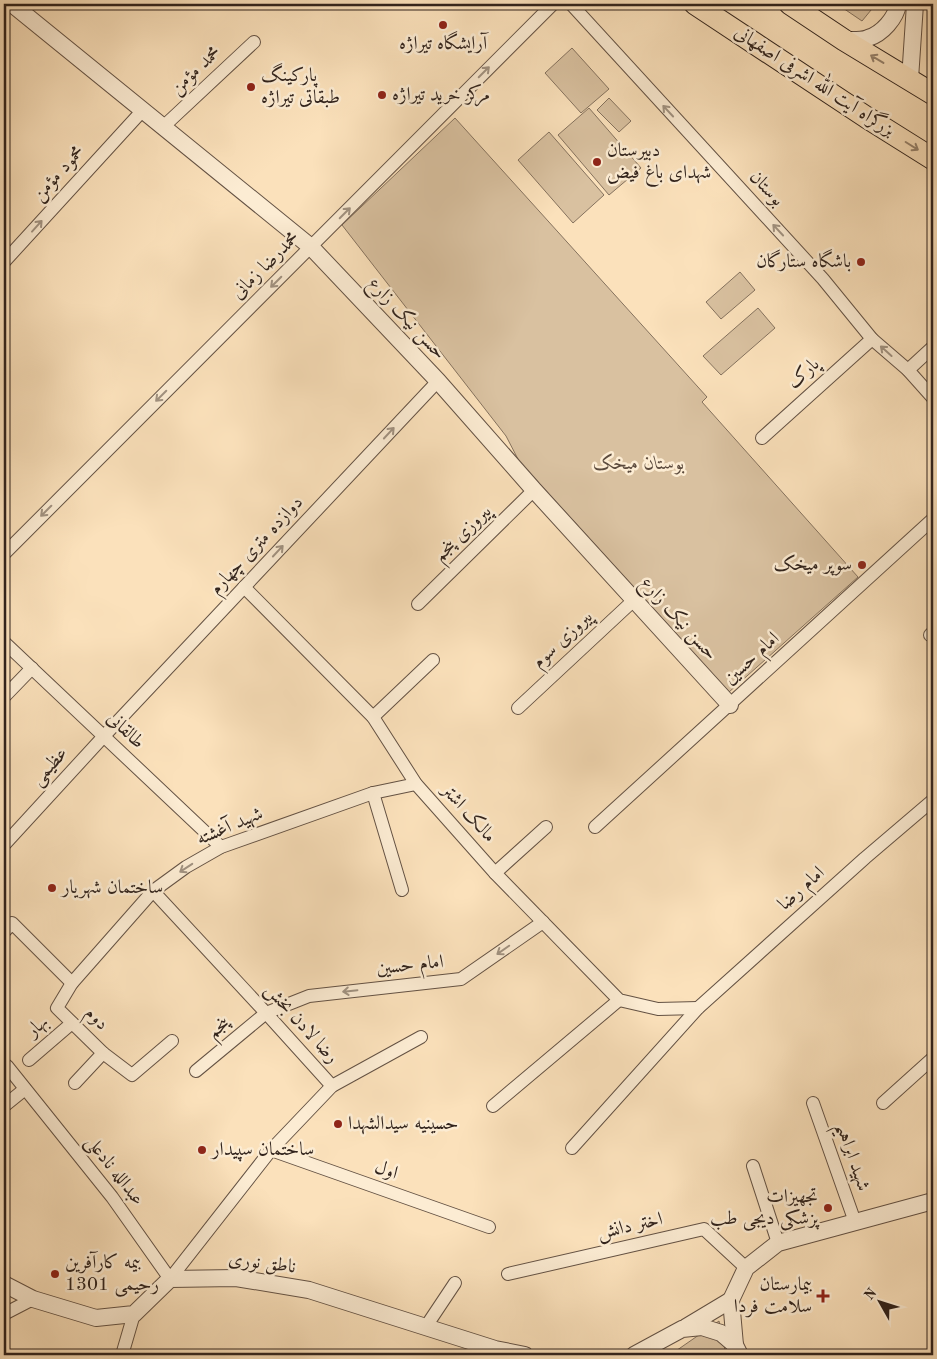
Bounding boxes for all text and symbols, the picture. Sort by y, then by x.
street label: بزرگراه آیت الله اشرفی اصفهانی [730,17,902,142]
marker: آرایشگاه تیراژه [437,19,449,31]
place label: آرایشگاه تیراژه [399,30,489,54]
street label: محمد مؤمن [167,43,226,100]
one-way arrow [870,54,884,64]
place label: پارکینگ طبقاتی تیراژه [261,62,340,108]
one-way arrow [478,67,490,79]
marker: پارکینگ طبقاتی تیراژه [245,81,257,93]
place label: مرکز خرید تیراژه [392,84,490,107]
marker: مرکز خرید تیراژه [376,89,388,101]
one-way arrow [662,104,674,117]
one-way arrow [904,141,918,151]
street label: محمود مؤمن [29,142,90,207]
place label: دبیرستان شهدای باغ فیض [607,142,711,187]
marker: دبیرستان شهدای باغ فیض [591,156,603,168]
street label: بوستان [744,168,787,211]
one-way arrow [339,207,351,219]
one-way arrow [31,220,43,233]
one-way arrow [772,224,784,237]
street label: محمدرضا زمانی [229,229,303,303]
place label: باشگاه ستارگان [756,248,851,272]
marker: باشگاه ستارگان [855,256,867,268]
street label: حسن نیک زارع [360,273,450,367]
one-way arrow [270,276,283,288]
one-way arrow [880,345,893,357]
street label: پارک [784,353,826,394]
one-way arrow [156,390,168,402]
one-way arrow [383,426,395,439]
park label: بوستان میخک [593,453,685,475]
street label: دوازده متری چهارم [207,493,311,602]
street label: پیروزی پنجم [431,501,501,571]
one-way arrow [40,505,53,517]
one-way arrow [272,545,284,557]
place label: سوپر میخک [774,554,852,576]
marker: سوپر میخک [856,559,868,571]
street label: حسن نیک زارع [633,572,722,667]
street label: پیروزی سوم [529,607,601,676]
street label: امام حسین [721,629,787,692]
street label: طالقانی [103,709,147,753]
street label: عظیمی [28,744,73,791]
street label: مالک اشتر [436,779,500,847]
street label: شهید آغشته [193,802,266,850]
one-way arrow [179,863,193,873]
street label: امام رضا [775,864,832,918]
place label: ساختمان شهریار [60,879,163,899]
marker: ساختمان شهریار [46,882,58,894]
one-way arrow [496,945,510,955]
street label: امام حسین [375,953,445,984]
street label: رضا لادن بخش [260,980,342,1068]
one-way arrow [342,986,358,996]
street label: دوم [77,1004,112,1038]
street label: پنجم [204,1012,240,1048]
street label: بهار [22,1013,53,1043]
place label: حسینیه سیدالشهدا [348,1115,459,1135]
marker: حسینیه سیدالشهدا [332,1118,344,1130]
street label: شهید ابراهیم [824,1120,872,1196]
street label: عبدالله نادعلی [79,1133,147,1211]
place label: ساختمان سپیدار [210,1141,314,1162]
marker: ساختمان سپیدار [196,1144,208,1156]
street label: اول [372,1158,400,1184]
place label: تجهیزات پزشکی دیجی طب [710,1187,820,1231]
marker: تجهیزات پزشکی دیجی طب [822,1202,834,1214]
street label: اختر دانش [595,1210,665,1246]
street label: ناطق نوری [227,1250,297,1279]
place label: بیمه کارآفرین 1301 رحیمی [65,1251,159,1297]
marker: بیمه کارآفرین 1301 رحیمی [49,1268,61,1280]
place label: بیمارستان سلامت فردا [734,1276,812,1318]
north arrow [854,1276,904,1326]
text: N [862,1286,880,1303]
marker: بیمارستان سلامت فردا [816,1289,830,1303]

